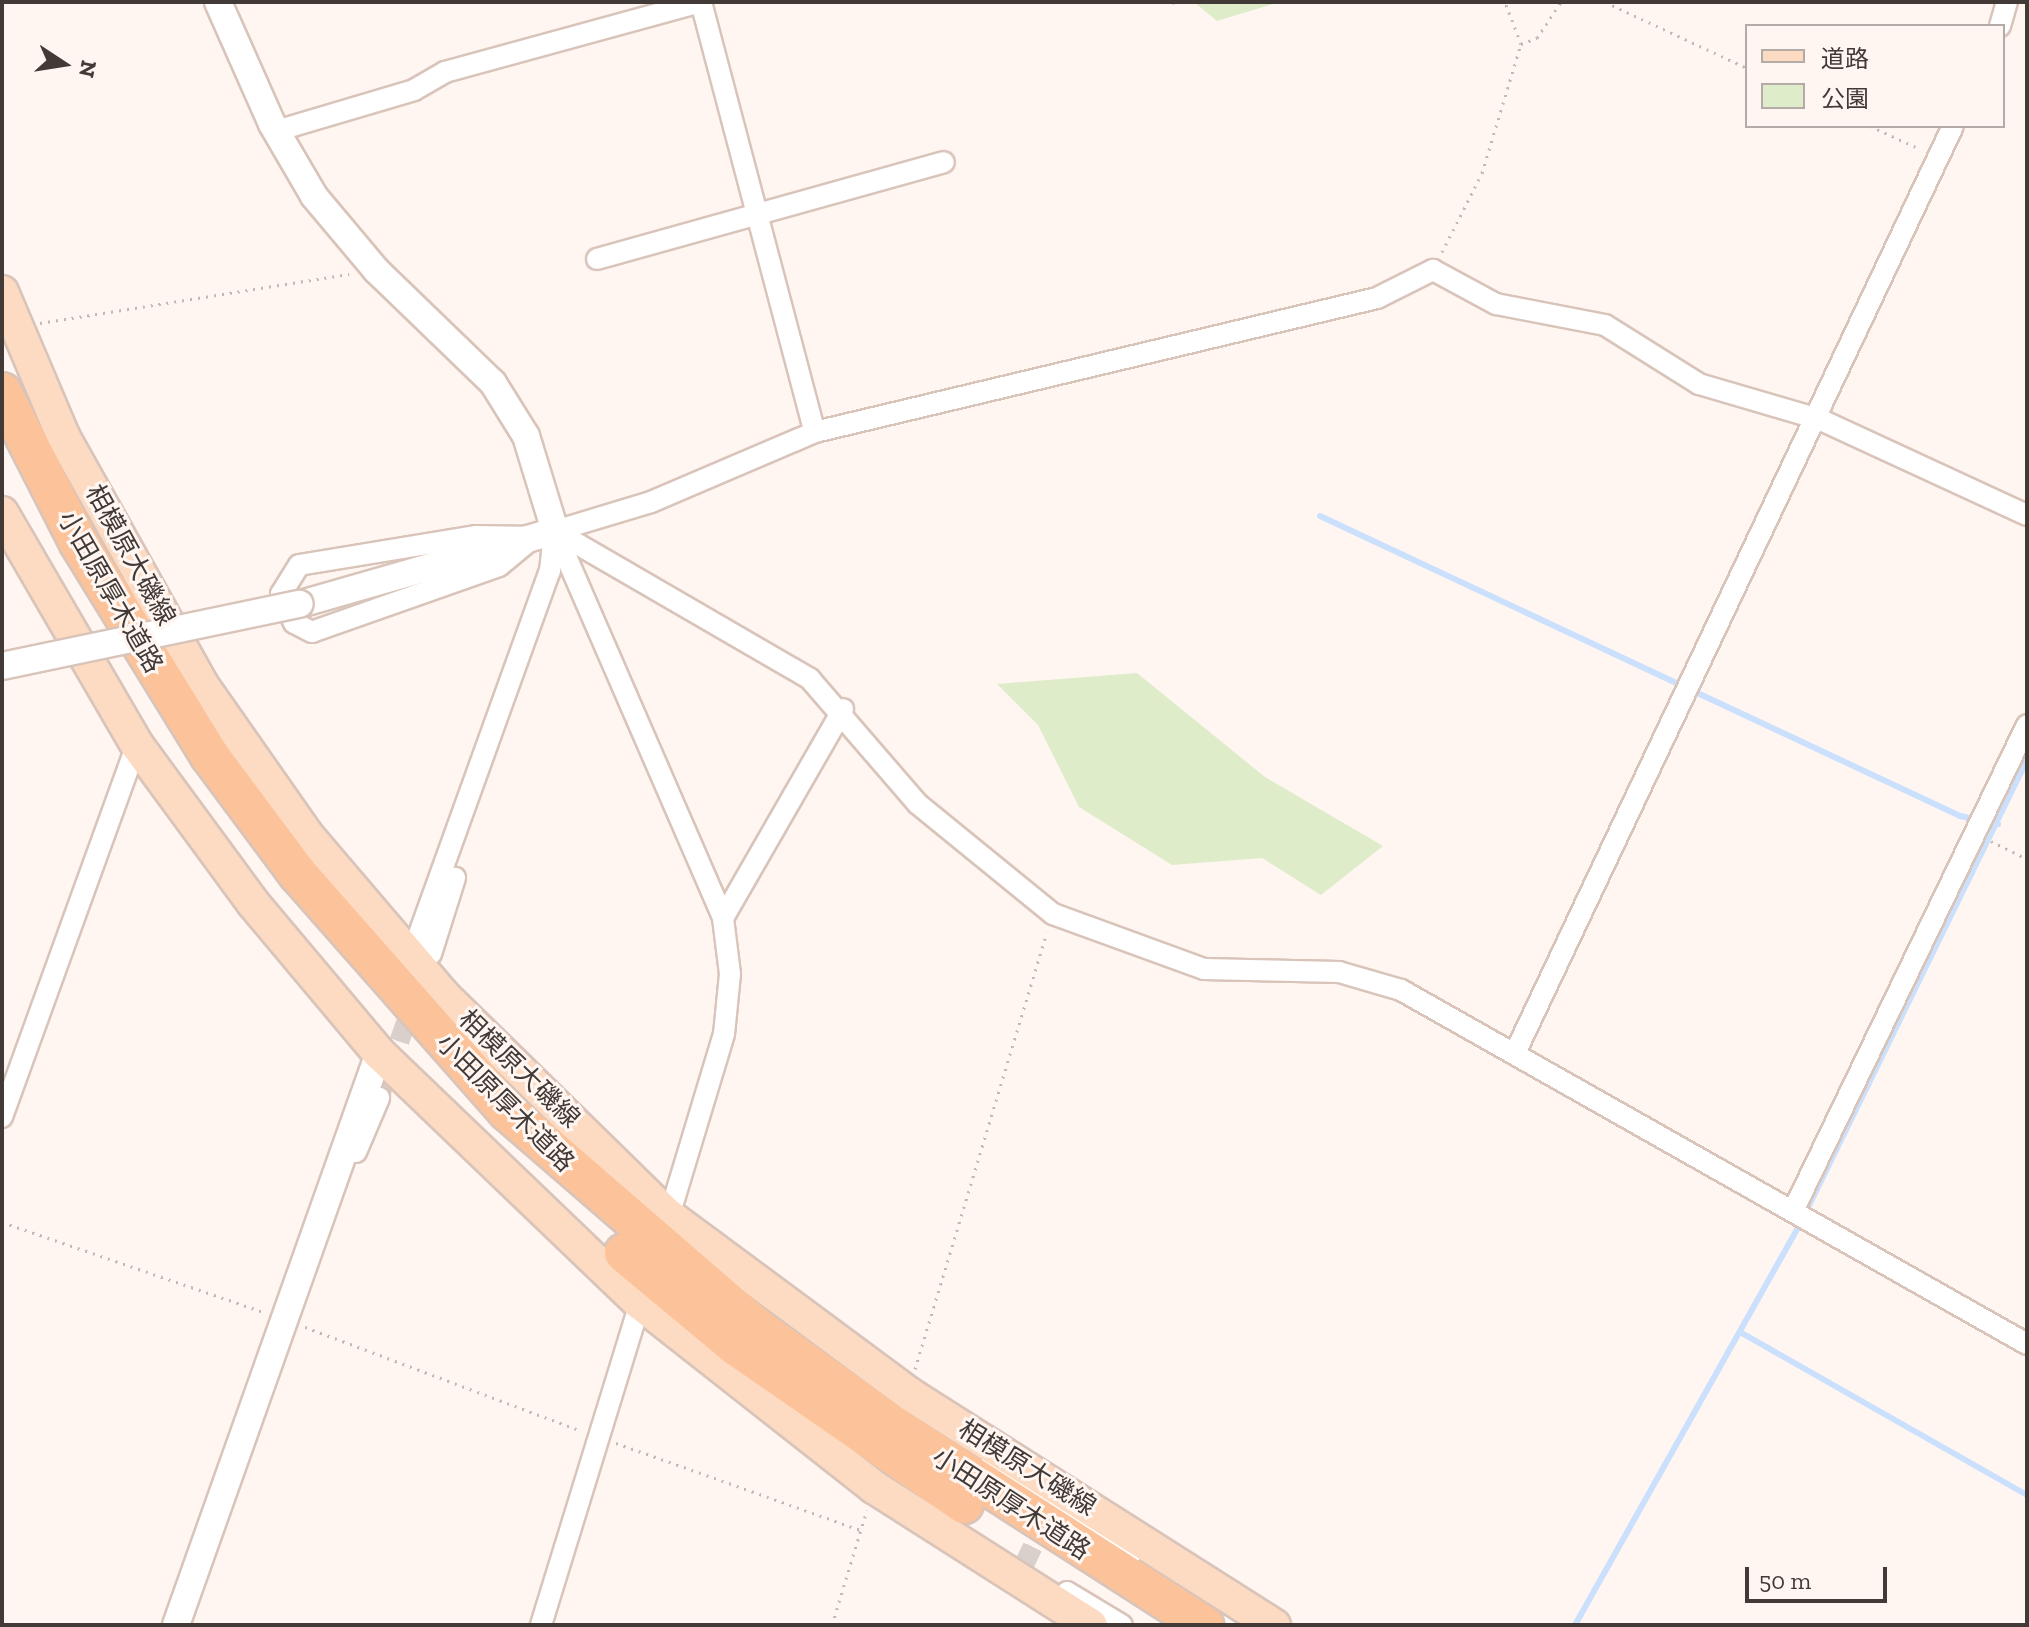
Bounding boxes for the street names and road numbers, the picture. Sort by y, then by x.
street label: 相模原大磯線 [79,479,181,631]
street label: 小田原厚木道路 [51,505,169,679]
street label: 相模原大磯線 [452,1004,586,1134]
street label: 小田原厚木道路 [430,1028,580,1178]
street label: 相模原大磯線 [953,1413,1101,1523]
street label: 小田原厚木道路 [926,1441,1096,1567]

